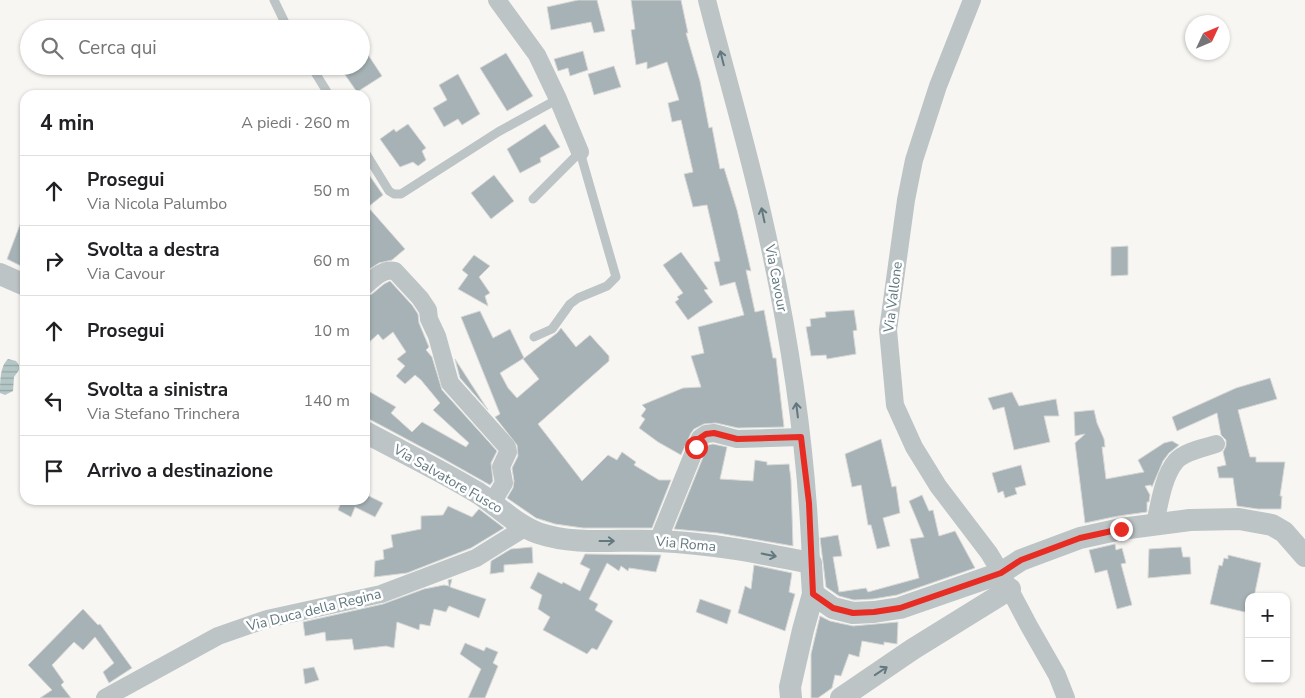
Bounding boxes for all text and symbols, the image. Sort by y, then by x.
north arrow [1185,15,1230,60]
search box [20,20,370,75]
icon: search [38,34,66,62]
text: Cerca qui [78,35,157,61]
one-way arrow [716,51,726,67]
text: 4 min [40,109,94,137]
text: A piedi · 260 m [241,112,350,134]
text: Prosegui [87,167,164,193]
icon: ahead [40,177,68,205]
text: 50 m [313,180,350,202]
text: Via Nicola Palumbo [87,193,227,215]
one-way arrow [758,208,767,224]
text: Svolta a destra [87,237,220,263]
street label: Via Cavour [760,242,792,313]
icon: right [40,247,68,275]
text: 60 m [313,250,350,272]
street label: Via Vallone [879,260,907,335]
text: Via Cavour [87,263,165,285]
icon: ahead [40,317,68,345]
text: Prosegui [87,318,164,344]
text: 10 m [313,320,350,342]
text: Svolta a sinistra [87,377,228,403]
icon: left [40,387,68,415]
text: 140 m [303,390,350,412]
one-way arrow [792,402,802,418]
text: Via Stefano Trinchera [87,403,240,425]
route start [685,436,708,459]
street label: Via Salvatore Fusco [389,439,506,518]
icon: arrive [40,457,68,485]
text: Arrivo a destinazione [87,458,273,484]
route end [1110,518,1133,541]
street label: Via Roma [654,532,717,556]
one-way arrow [598,536,615,546]
one-way arrow [760,550,776,560]
street label: Via Duca della Regina [244,584,383,636]
map controls [1245,593,1290,683]
button: + [1245,593,1290,638]
button: − [1245,638,1290,683]
one-way arrow [874,666,888,676]

